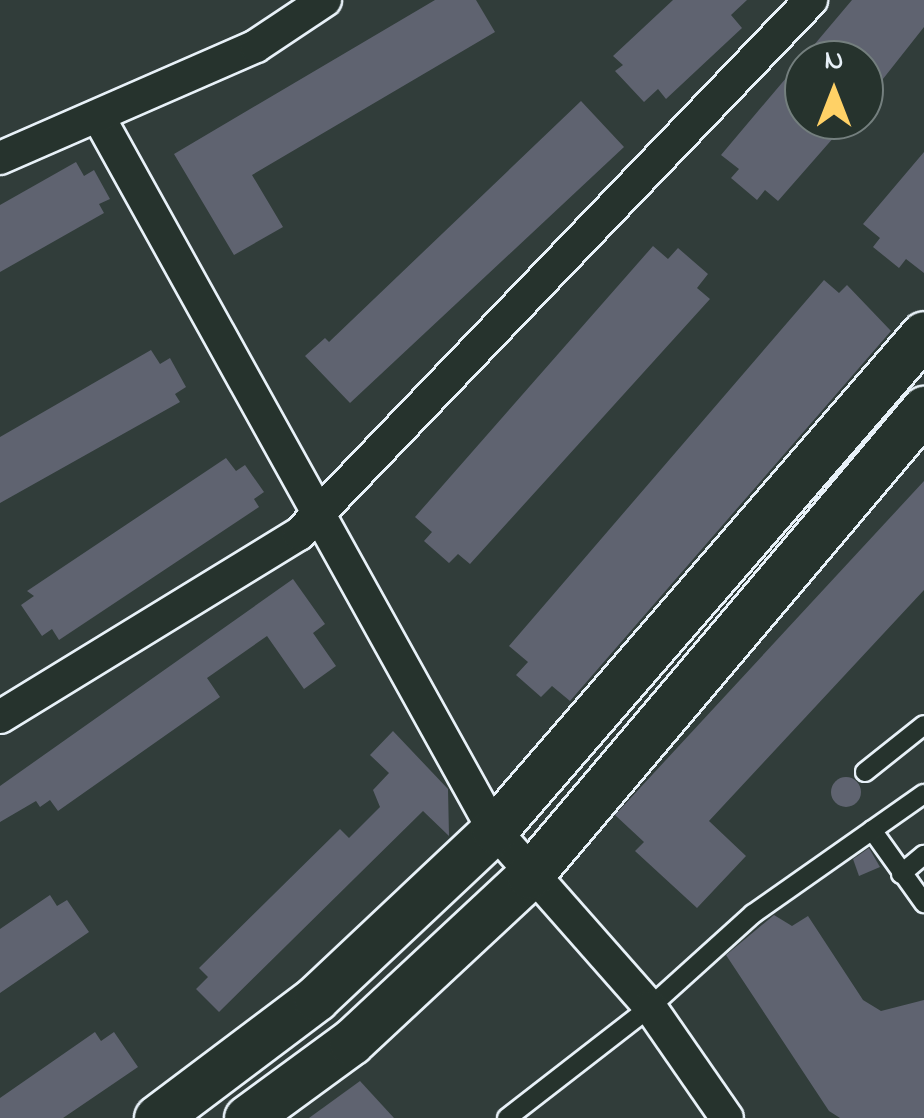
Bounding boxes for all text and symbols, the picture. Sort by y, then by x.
north arrow [784,40,884,140]
text: N [825,41,843,82]

